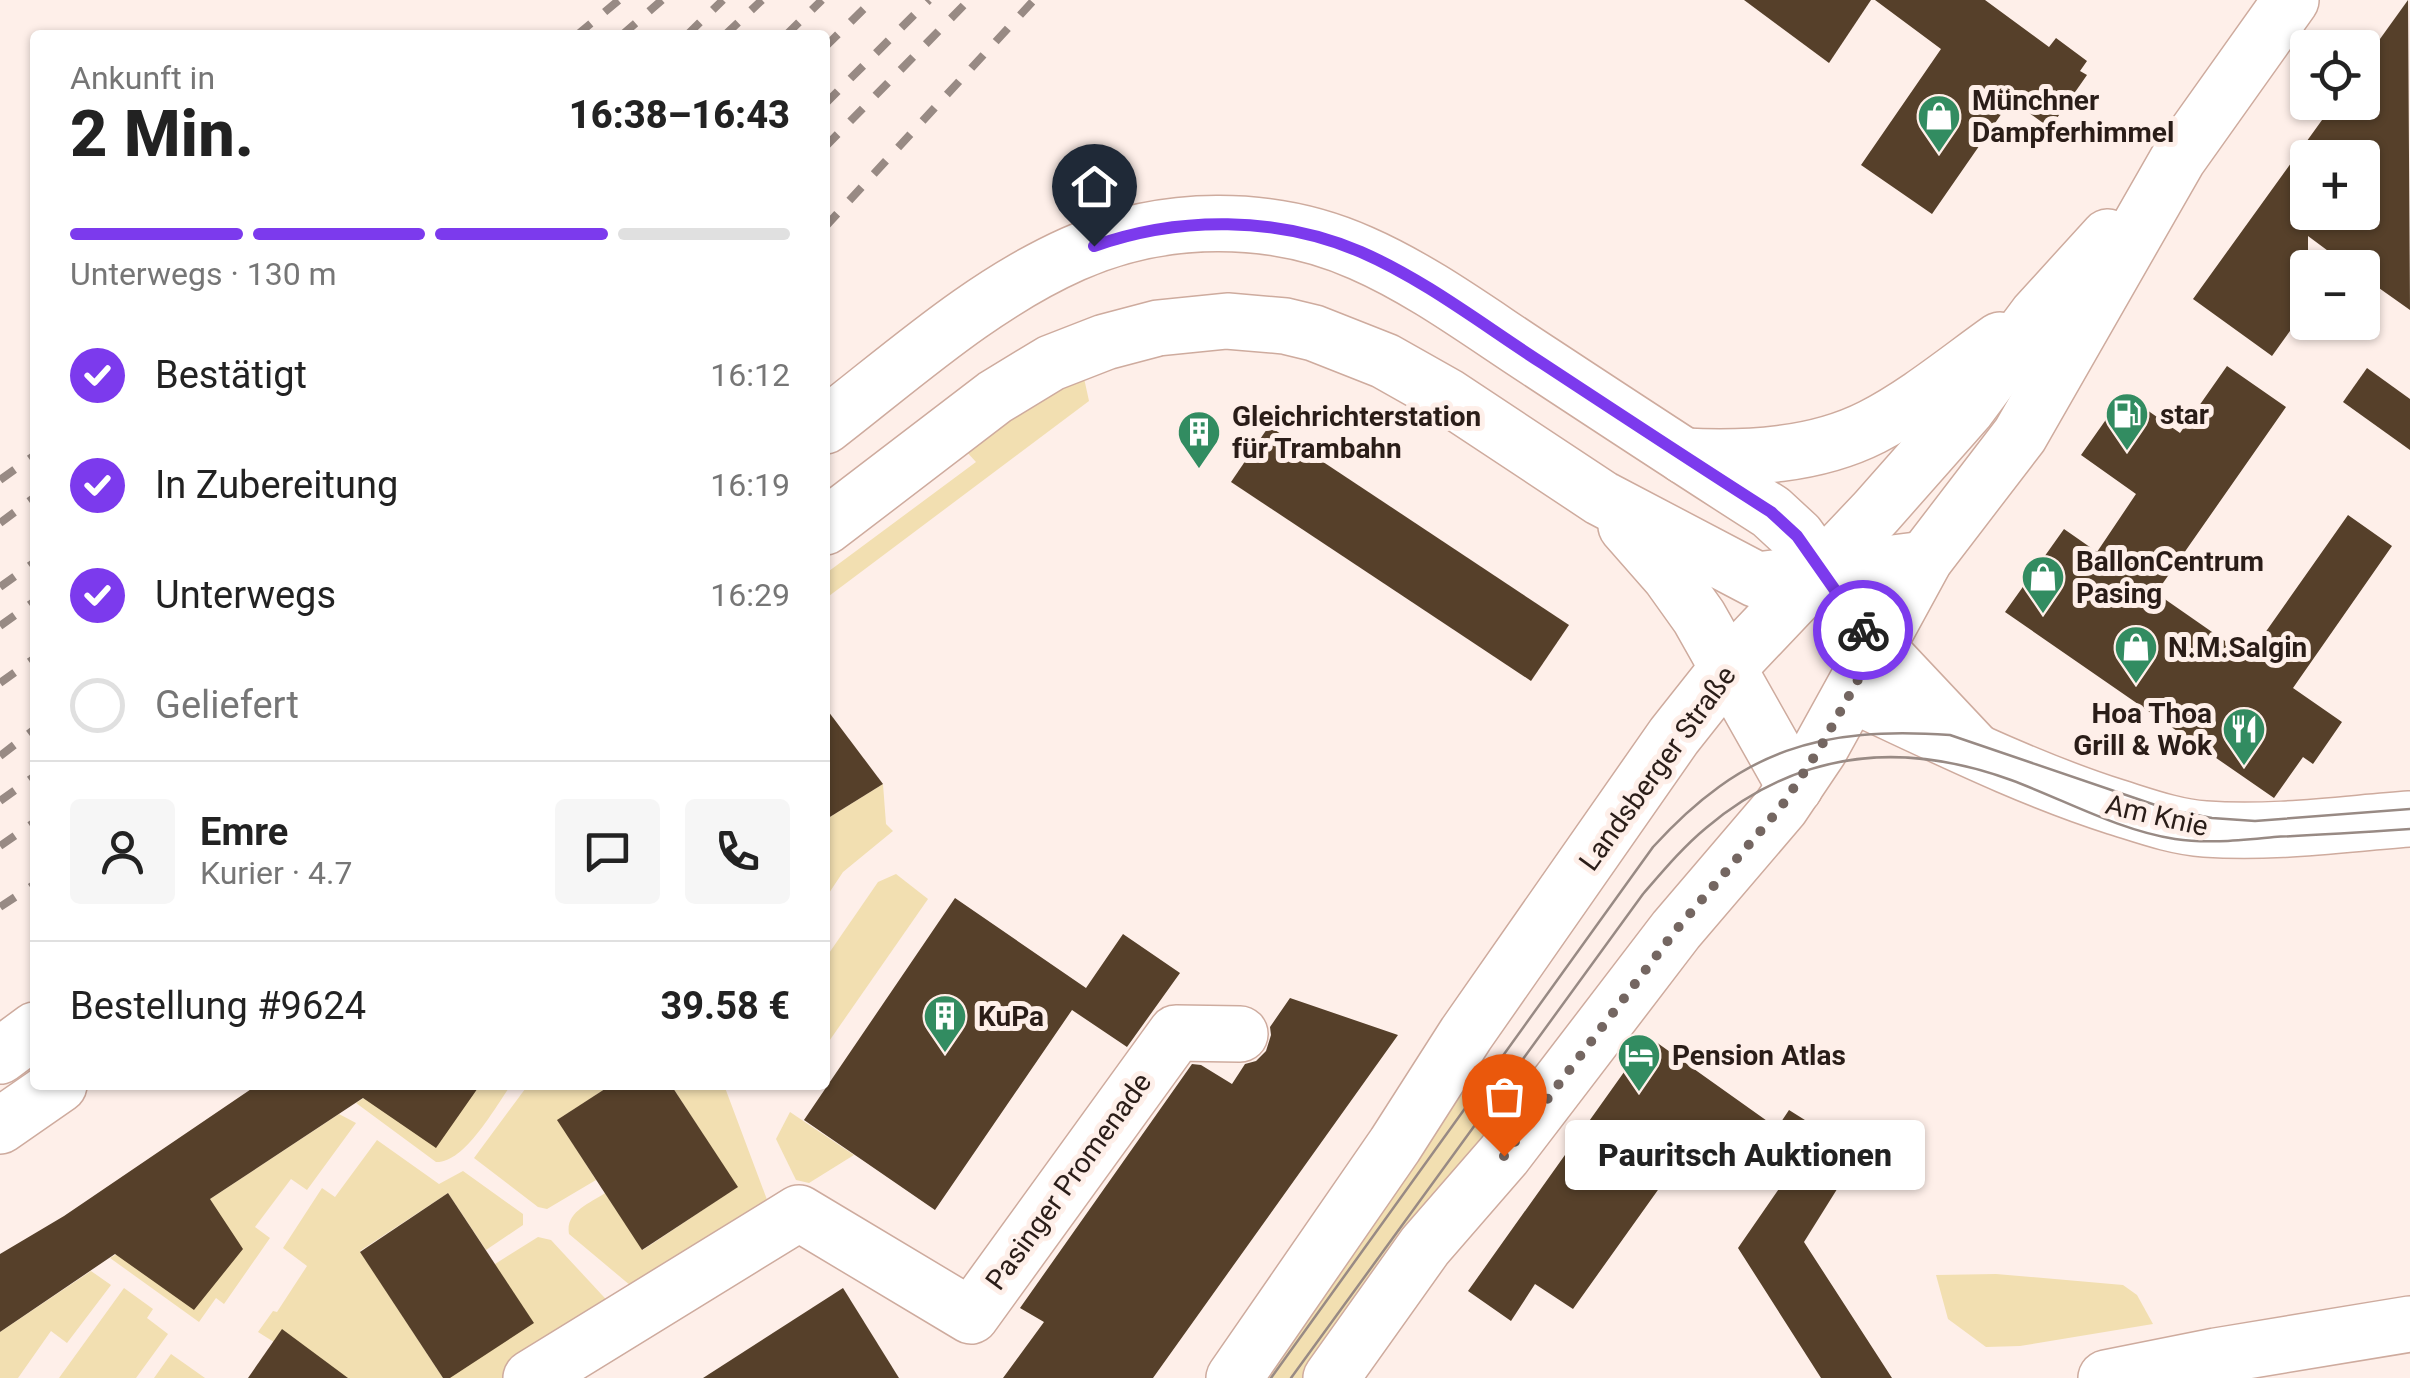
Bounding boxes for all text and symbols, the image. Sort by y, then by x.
map controls [2290,30,2380,340]
button: locate [2290,30,2380,120]
text: Ankunft in [70,59,215,97]
place label: Münchner Dampferhimmel [1972,84,2174,149]
text: 16:38–16:43 [569,93,790,137]
shop icon: Münchner Dampferhimmel [1916,93,1962,154]
text: 2 Min. [70,96,254,172]
button: + [2290,140,2380,230]
pin [1052,144,1137,247]
icon: home [1067,159,1122,214]
button: − [2290,250,2380,340]
text: Unterwegs · 130 m [70,255,337,293]
icon: check [70,348,125,403]
text: Bestätigt [155,353,307,397]
text: 16:12 [710,356,790,394]
fuel station icon: star [2104,391,2150,452]
place label: star [2160,398,2209,431]
place label: Gleichrichterstation für Trambahn [1232,400,1481,465]
building icon: Gleichrichterstation für Trambahn [1176,409,1222,470]
icon: check [70,458,125,513]
text: In Zubereitung [155,463,398,507]
text: 16:19 [710,466,790,504]
place label: BallonCentrum Pasing [2076,545,2264,610]
shop icon: BallonCentrum Pasing [2020,554,2066,615]
icon: check [70,568,125,623]
text: Unterwegs [155,573,336,617]
text: 16:29 [710,576,790,614]
courier [1813,580,1913,680]
icon: bike [1836,603,1891,658]
shop icon: N.M.Salgin [2113,624,2159,685]
place label: N.M.Salgin [2168,631,2307,664]
street label: Landsberger Straße [1572,660,1743,877]
text: Geliefert [155,683,299,727]
place label: Hoa Thoa Grill & Wok [2073,697,2213,762]
restaurant icon: Hoa Thoa Grill & Wok [2221,706,2267,767]
street label: Am Knie [2102,788,2211,843]
button: person [70,799,175,904]
button: chat [555,799,660,904]
button: phone [685,799,790,904]
text: Emre [200,810,288,854]
text: Kurier · 4.7 [200,854,352,892]
text: Bestellung #9624 [70,984,366,1028]
text: 39.58 € [661,984,790,1028]
building icon: KuPa [922,993,968,1054]
place label: KuPa [978,1000,1044,1033]
hotel icon: Pension Atlas [1616,1032,1662,1093]
place label: Pension Atlas [1672,1039,1846,1072]
pin [1462,1054,1547,1157]
street label: Pasinger Promenade [979,1066,1158,1296]
icon: bag [1477,1069,1532,1124]
callout: Pauritsch Auktionen [1564,1121,1924,1191]
text: Pauritsch Auktionen [1598,1136,1892,1174]

